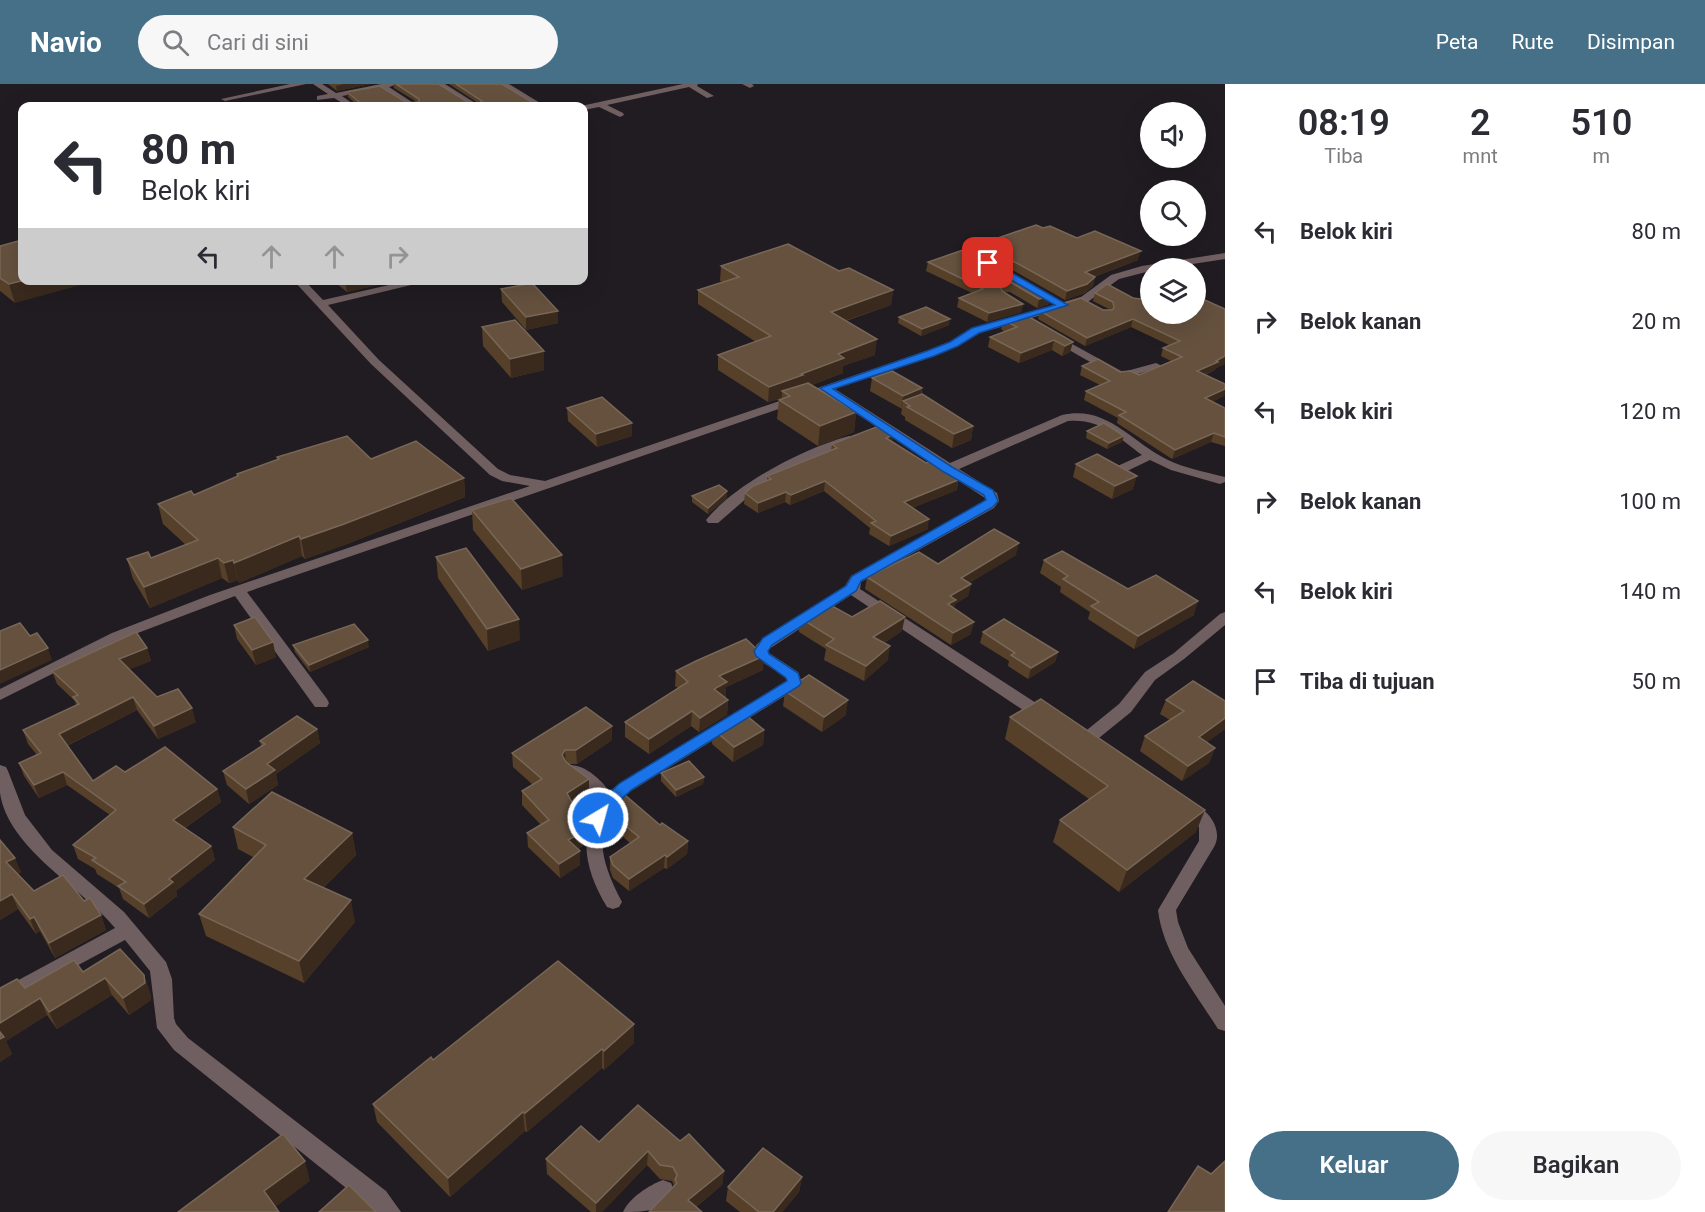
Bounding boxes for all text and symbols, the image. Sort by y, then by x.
search box [138,15,558,69]
text: Navio [30,26,102,59]
icon: search [159,26,192,59]
text: Cari di sini [207,30,309,55]
text: Peta [1436,30,1478,54]
text: Rute [1511,30,1554,54]
text: Disimpan [1587,30,1675,54]
map controls [1140,102,1206,324]
button: sound [1140,102,1206,168]
text: 08:19 [1298,102,1390,144]
text: 2 [1470,102,1490,144]
text: 510 [1571,102,1632,144]
text: 80 m [141,125,236,174]
icon: left [42,126,120,204]
text: Tiba [1324,144,1363,168]
text: mnt [1463,144,1498,168]
text: m [1593,144,1610,168]
text: Belok kiri [141,175,250,207]
button: search [1140,180,1206,246]
icon: left [1249,215,1282,248]
text: Belok kiri [1300,219,1393,244]
text: 80 m [1632,219,1681,244]
pin [962,237,1013,288]
icon: left [192,240,225,273]
icon: ahead [255,240,288,273]
icon: ahead [318,240,351,273]
icon: right [381,240,414,273]
icon: arrive [971,246,1004,279]
button: layers [1140,258,1206,324]
icon: right [1249,305,1282,338]
text: Belok kanan [1300,309,1421,334]
text: 20 m [1632,309,1681,334]
icon: left [1249,395,1282,428]
text: Belok kiri [1300,399,1393,424]
text: 120 m [1619,399,1681,424]
icon: right [1249,485,1282,518]
text: Belok kanan [1300,489,1421,514]
text: 100 m [1619,489,1681,514]
icon: left [1249,575,1282,608]
text: Belok kiri [1300,579,1393,604]
text: 140 m [1619,579,1681,604]
icon: arrive [1249,665,1282,698]
text: Tiba di tujuan [1300,669,1435,694]
text: 50 m [1632,669,1681,694]
position arrow [566,786,630,850]
button: Keluar [1249,1131,1459,1200]
button: Bagikan [1471,1131,1681,1200]

